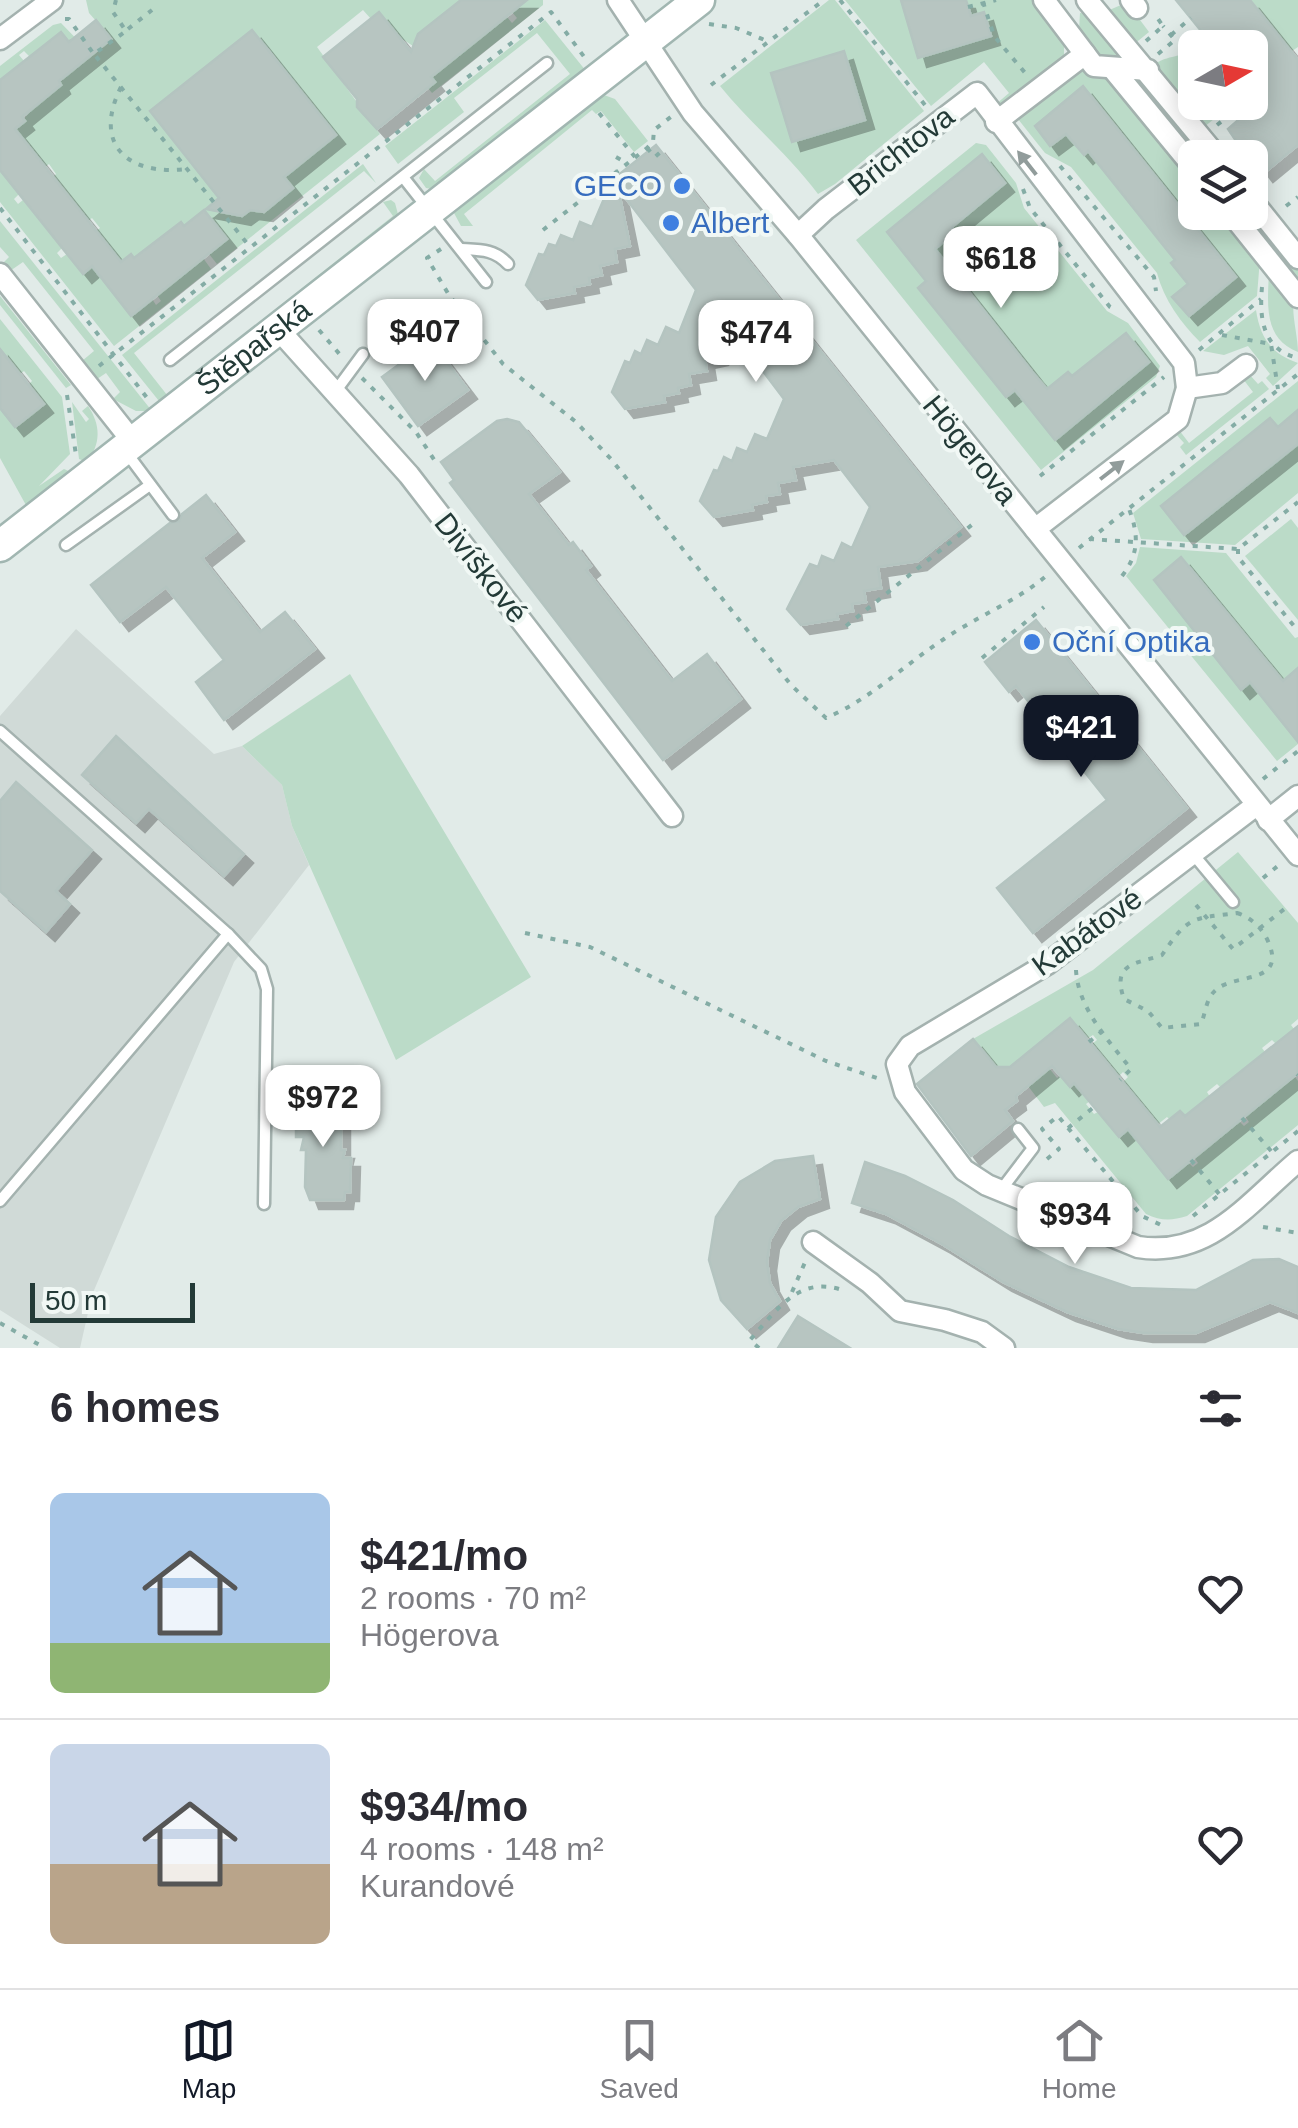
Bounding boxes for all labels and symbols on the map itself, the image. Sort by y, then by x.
north arrow [1178,30,1268,120]
street label: Brichtova [841,99,960,202]
one-way arrow [1017,150,1038,176]
place label: GECO [574,169,662,202]
marker: GECO [671,175,693,197]
place label: Albert [691,206,770,239]
marker: Albert [660,212,682,234]
pin: $618 [942,226,1060,311]
street label: Štěpařská [190,293,317,402]
pin: $407 [366,299,484,384]
pin: $474 [697,300,815,385]
street label: Högerova [917,389,1024,511]
one-way arrow [1099,459,1125,480]
street label: Divíškové [428,506,534,629]
place label: Oční Optika [1052,625,1211,658]
marker: Oční Optika [1021,631,1043,653]
pin: $421 [1022,695,1140,780]
street label: Kabátové [1026,881,1148,982]
pin: $972 [264,1065,382,1150]
pin: $934 [1016,1182,1134,1267]
scale bar [30,1278,195,1322]

